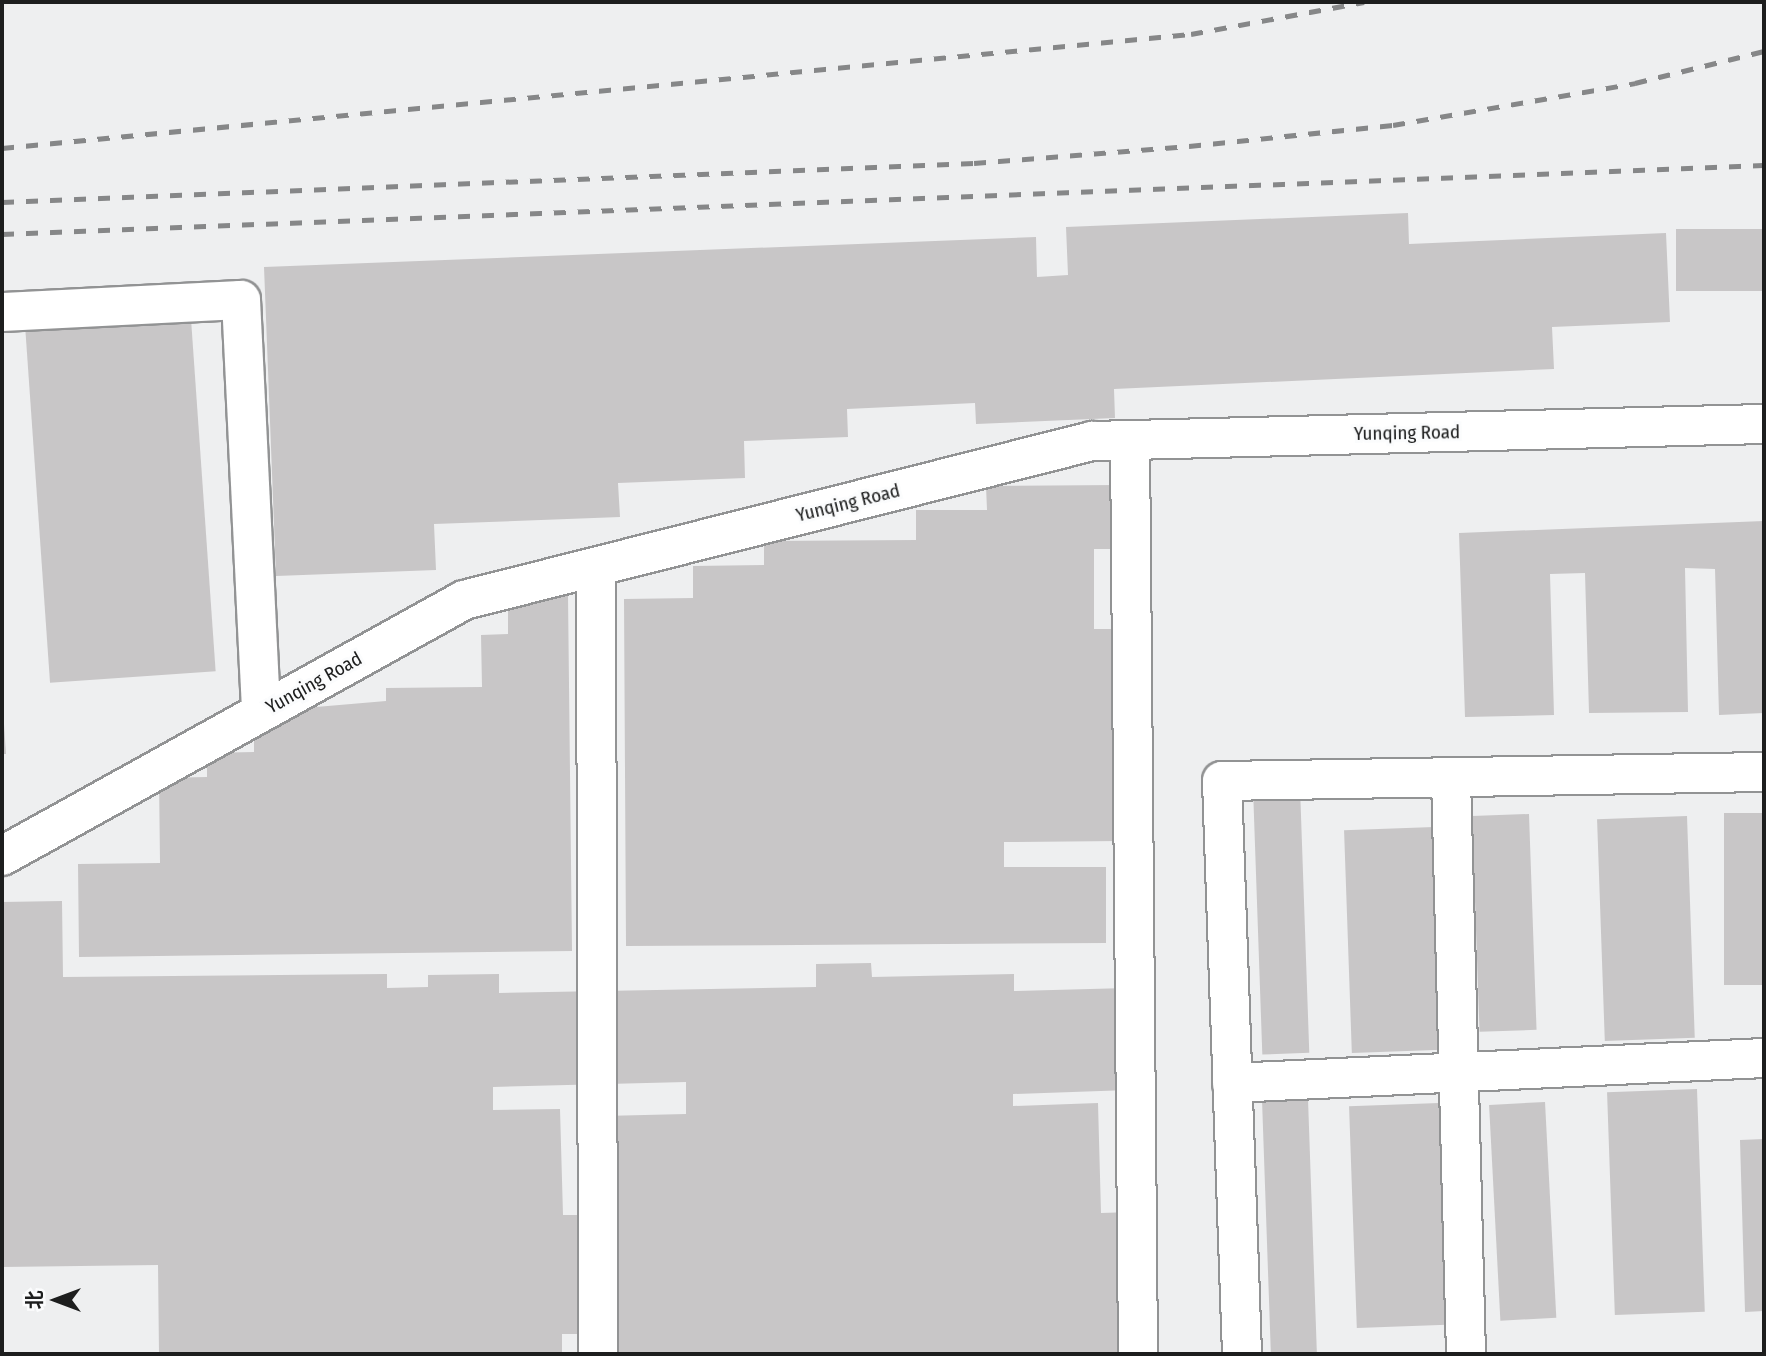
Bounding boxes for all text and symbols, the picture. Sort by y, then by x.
street label: Yunqing Road [1354,421,1460,445]
street label: Yunqing Road [794,479,902,527]
street label: Yunqing Road [262,647,366,719]
north arrow [21,1265,91,1335]
text: 北 [23,1291,46,1310]

